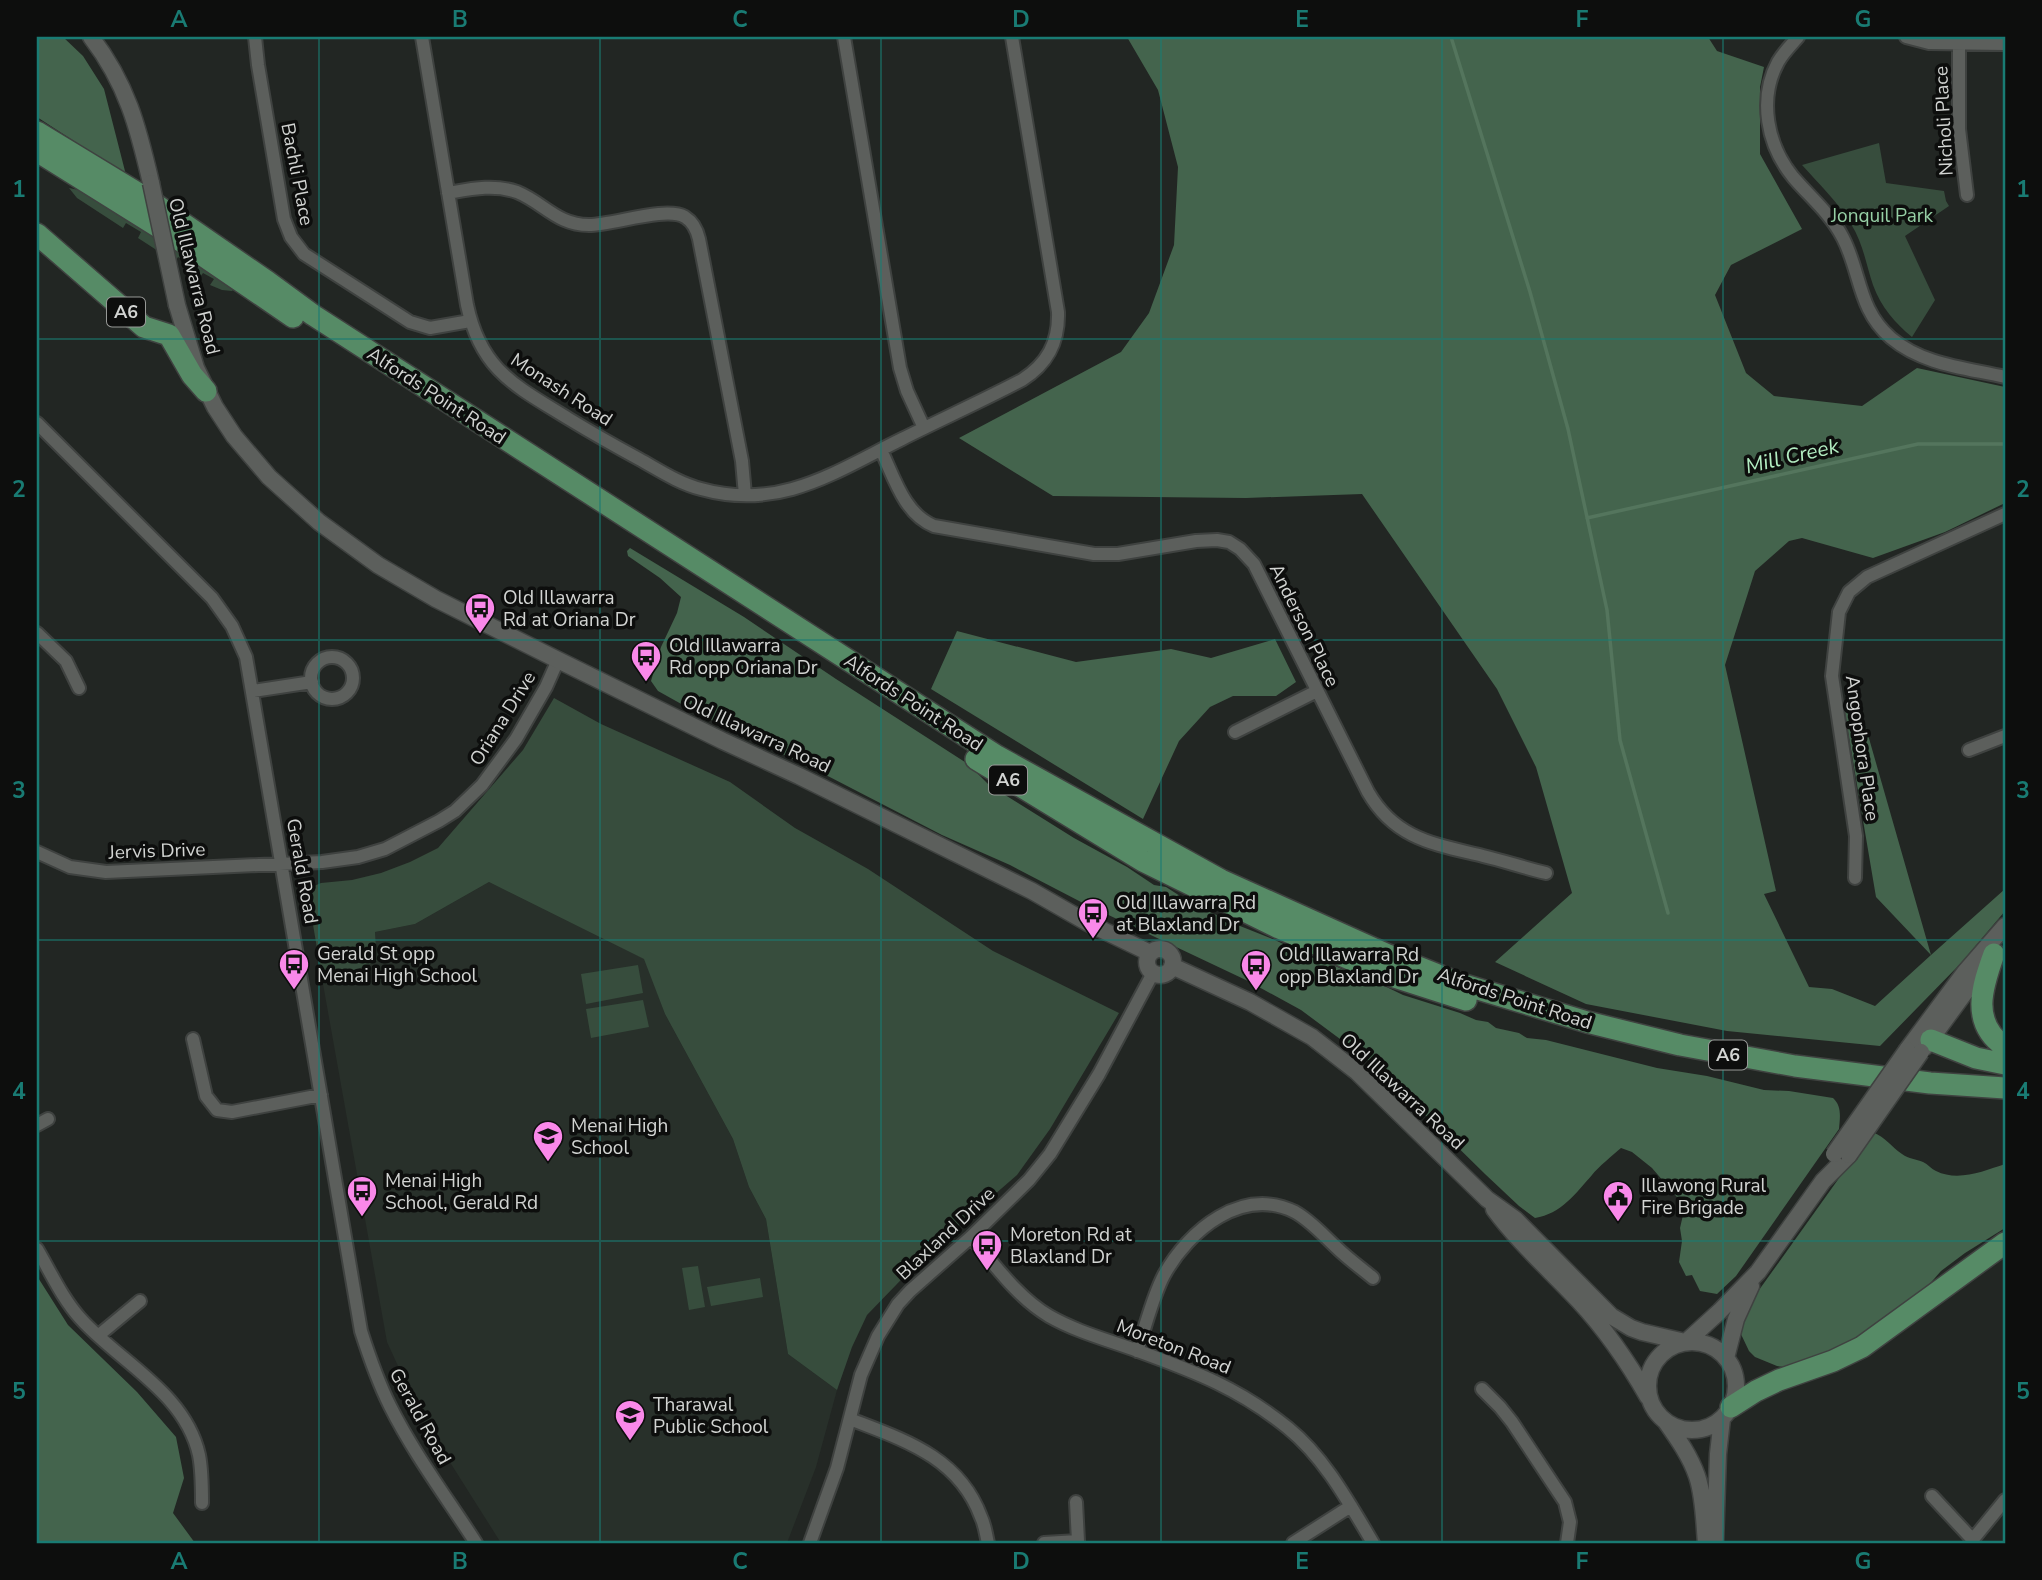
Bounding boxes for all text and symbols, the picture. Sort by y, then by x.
text: A [170,4,188,35]
text: B [452,4,468,35]
text: C [732,4,748,35]
text: D [1012,4,1030,35]
text: E [1295,4,1309,35]
text: F [1576,4,1589,35]
text: G [1855,4,1871,35]
street label: Nicholi Place [1928,65,1960,177]
street label: Bachli Place [274,121,320,228]
text: 1 [12,174,26,205]
text: 1 [2016,174,2030,205]
street label: Old Illawarra Road [162,195,226,357]
park label: Jonquil Park [1830,203,1934,229]
road number: A6 [107,298,145,326]
street label: Alfords Point Road [362,341,511,451]
street label: Monash Road [505,347,617,433]
water label: Mill Creek [1743,432,1842,480]
text: 2 [12,474,26,505]
text: 2 [2016,474,2030,505]
street label: Anderson Place [1263,559,1345,692]
place label: Old Illawarra Rd at Oriana Dr [503,585,636,633]
bus stop icon: Old Illawarra Rd at Oriana Dr [463,591,497,635]
place label: Old Illawarra Rd opp Oriana Dr [669,633,818,681]
bus stop icon: Old Illawarra Rd opp Oriana Dr [629,639,663,683]
street label: Alfords Point Road [839,648,988,758]
street label: Oriana Drive [464,666,542,771]
street label: Angophora Place [1839,674,1885,823]
street label: Old Illawarra Road [678,688,835,780]
road number: A6 [989,766,1027,794]
text: 3 [12,775,26,806]
text: 3 [2016,775,2030,806]
street label: Gerald Road [280,817,324,926]
street label: Jervis Drive [107,836,206,866]
place label: Old Illawarra Rd at Blaxland Dr [1116,890,1256,938]
bus stop icon: Old Illawarra Rd at Blaxland Dr [1076,896,1110,940]
place label: Gerald St opp Menai High School [317,941,478,989]
place label: Old Illawarra Rd opp Blaxland Dr [1279,942,1419,990]
bus stop icon: Gerald St opp Menai High School [277,947,311,991]
bus stop icon: Old Illawarra Rd opp Blaxland Dr [1239,948,1273,992]
street label: Alfords Point Road [1434,962,1595,1036]
street label: Old Illawarra Road [1335,1027,1470,1156]
road number: A6 [1709,1040,1747,1070]
text: 4 [12,1076,26,1107]
text: 4 [2016,1076,2030,1107]
place label: Menai High School [571,1113,668,1161]
school or university icon: Menai High School [531,1119,565,1163]
place label: Menai High School, Gerald Rd [385,1168,538,1216]
place label: Illawong Rural Fire Brigade [1641,1173,1766,1221]
bus stop icon: Menai High School, Gerald Rd [345,1174,379,1218]
public building icon: Illawong Rural Fire Brigade [1601,1179,1635,1223]
street label: Blaxland Drive [891,1181,1001,1286]
place label: Moreton Rd at Blaxland Dr [1010,1222,1132,1270]
bus stop icon: Moreton Rd at Blaxland Dr [970,1228,1004,1272]
street label: Moreton Road [1113,1313,1235,1381]
street label: Gerald Road [383,1364,457,1469]
text: 5 [12,1376,26,1407]
text: 5 [2016,1376,2030,1407]
place label: Tharawal Public School [653,1392,769,1440]
school or university icon: Tharawal Public School [613,1398,647,1442]
text: A [170,1546,188,1577]
text: B [452,1546,468,1577]
text: C [732,1546,748,1577]
text: D [1012,1546,1030,1577]
text: E [1295,1546,1309,1577]
text: F [1576,1546,1589,1577]
text: G [1855,1546,1871,1577]

